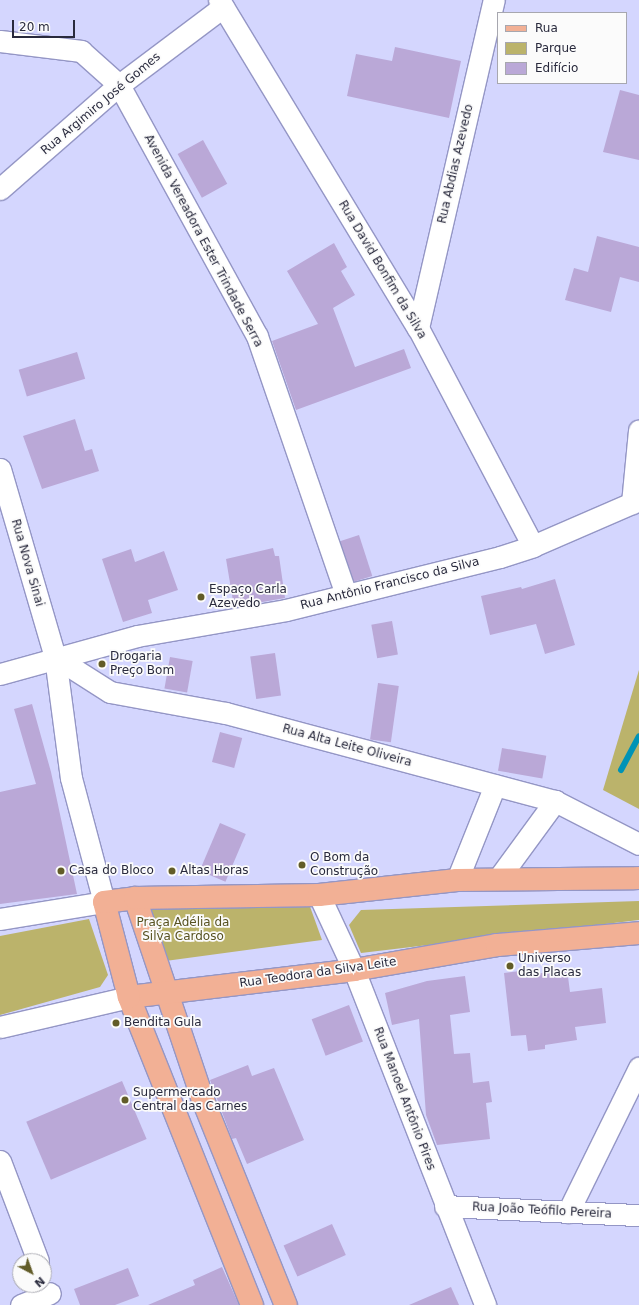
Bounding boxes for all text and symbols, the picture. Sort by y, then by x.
scale bar [14,12,77,38]
legend [497,12,627,84]
text: 20 m [19,20,50,34]
text: Rua [535,21,558,35]
text: Parque [535,41,576,55]
street label: Rua Argimiro José Gomes [38,50,164,158]
text: Edifício [535,61,578,75]
street label: Rua Abdias Azevedo [435,103,477,225]
street label: Avenida Vereadora Ester Trindade Serra [141,132,265,350]
street label: Rua David Bonfim da Silva [335,198,429,342]
street label: Rua Nova Sinai [8,518,46,608]
street label: Rua Antônio Francisco da Silva [299,555,481,613]
place label: Espaço Carla Azevedo [209,583,287,611]
marker: Espaço Carla Azevedo [196,592,206,602]
place label: Drogaria Preço Bom [110,650,174,678]
marker: Drogaria Preço Bom [97,659,107,669]
street label: Rua Alta Leite Oliveira [281,722,413,770]
place label: O Bom da Construção [310,851,378,879]
marker: O Bom da Construção [297,860,307,870]
place label: Casa do Bloco [69,864,154,878]
place label: Altas Horas [180,864,249,878]
marker: Casa do Bloco [56,866,66,876]
marker: Altas Horas [167,866,177,876]
park label: Praça Adélia da Silva Cardoso [137,916,229,944]
place label: Universo das Placas [518,952,581,980]
street label: Rua Teodora da Silva Leite [239,955,397,991]
marker: Universo das Placas [505,961,515,971]
place label: Bendita Gula [124,1016,202,1030]
marker: Bendita Gula [111,1018,121,1028]
street label: Rua Manoel Antônio Pires [370,1025,438,1173]
place label: Supermercado Central das Carnes [133,1086,247,1114]
marker: Supermercado Central das Carnes [120,1095,130,1105]
street label: Rua João Teófilo Pereira [472,1200,612,1222]
north arrow [12,1253,52,1293]
text: N [32,1274,47,1290]

